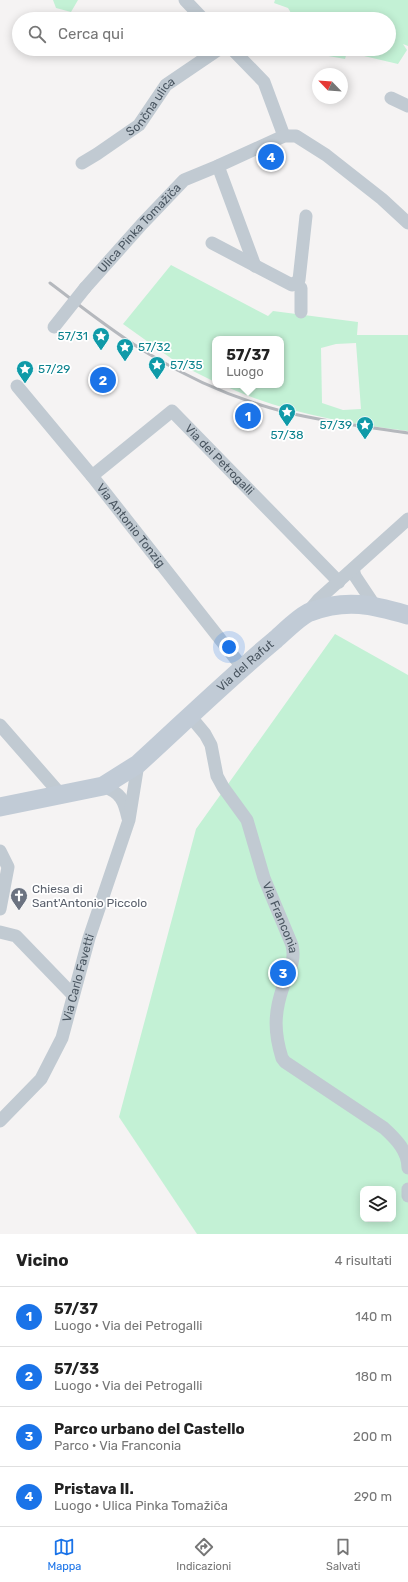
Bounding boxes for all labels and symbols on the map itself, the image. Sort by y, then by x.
north arrow [312,68,348,104]
street label: Sončna ulica [123,74,177,139]
pin: 4 [258,142,284,172]
street label: Ulica Pinka Tomažiča [95,181,184,275]
place icon: 57/31 [91,326,111,351]
place label: 57/31 [58,329,88,343]
place icon: 57/32 [115,337,135,362]
place label: 57/32 [138,340,171,354]
place icon: 57/35 [147,355,167,380]
place label: 57/35 [170,358,203,372]
place icon: 57/29 [15,359,35,384]
place label: 57/29 [38,362,70,376]
pin: 2 [90,365,116,395]
pin: 1 [235,401,261,431]
place icon: 57/38 [277,402,297,427]
place icon: 57/39 [355,415,375,440]
place label: 57/39 [319,418,352,432]
street label: Via dei Petrogalli [182,421,257,498]
place label: 57/38 [270,428,304,442]
street label: Via Antonio Tonzig [94,481,168,570]
street label: Via del Rafut [214,637,277,694]
your location [219,637,239,657]
street label: Via Franconia [259,880,300,954]
place label: Chiesa di Sant'Antonio Piccolo [32,882,147,910]
church icon: Chiesa di Sant'Antonio Piccolo [9,886,29,911]
street label: Via Carlo Favetti [60,932,97,1024]
pin: 3 [270,958,296,988]

